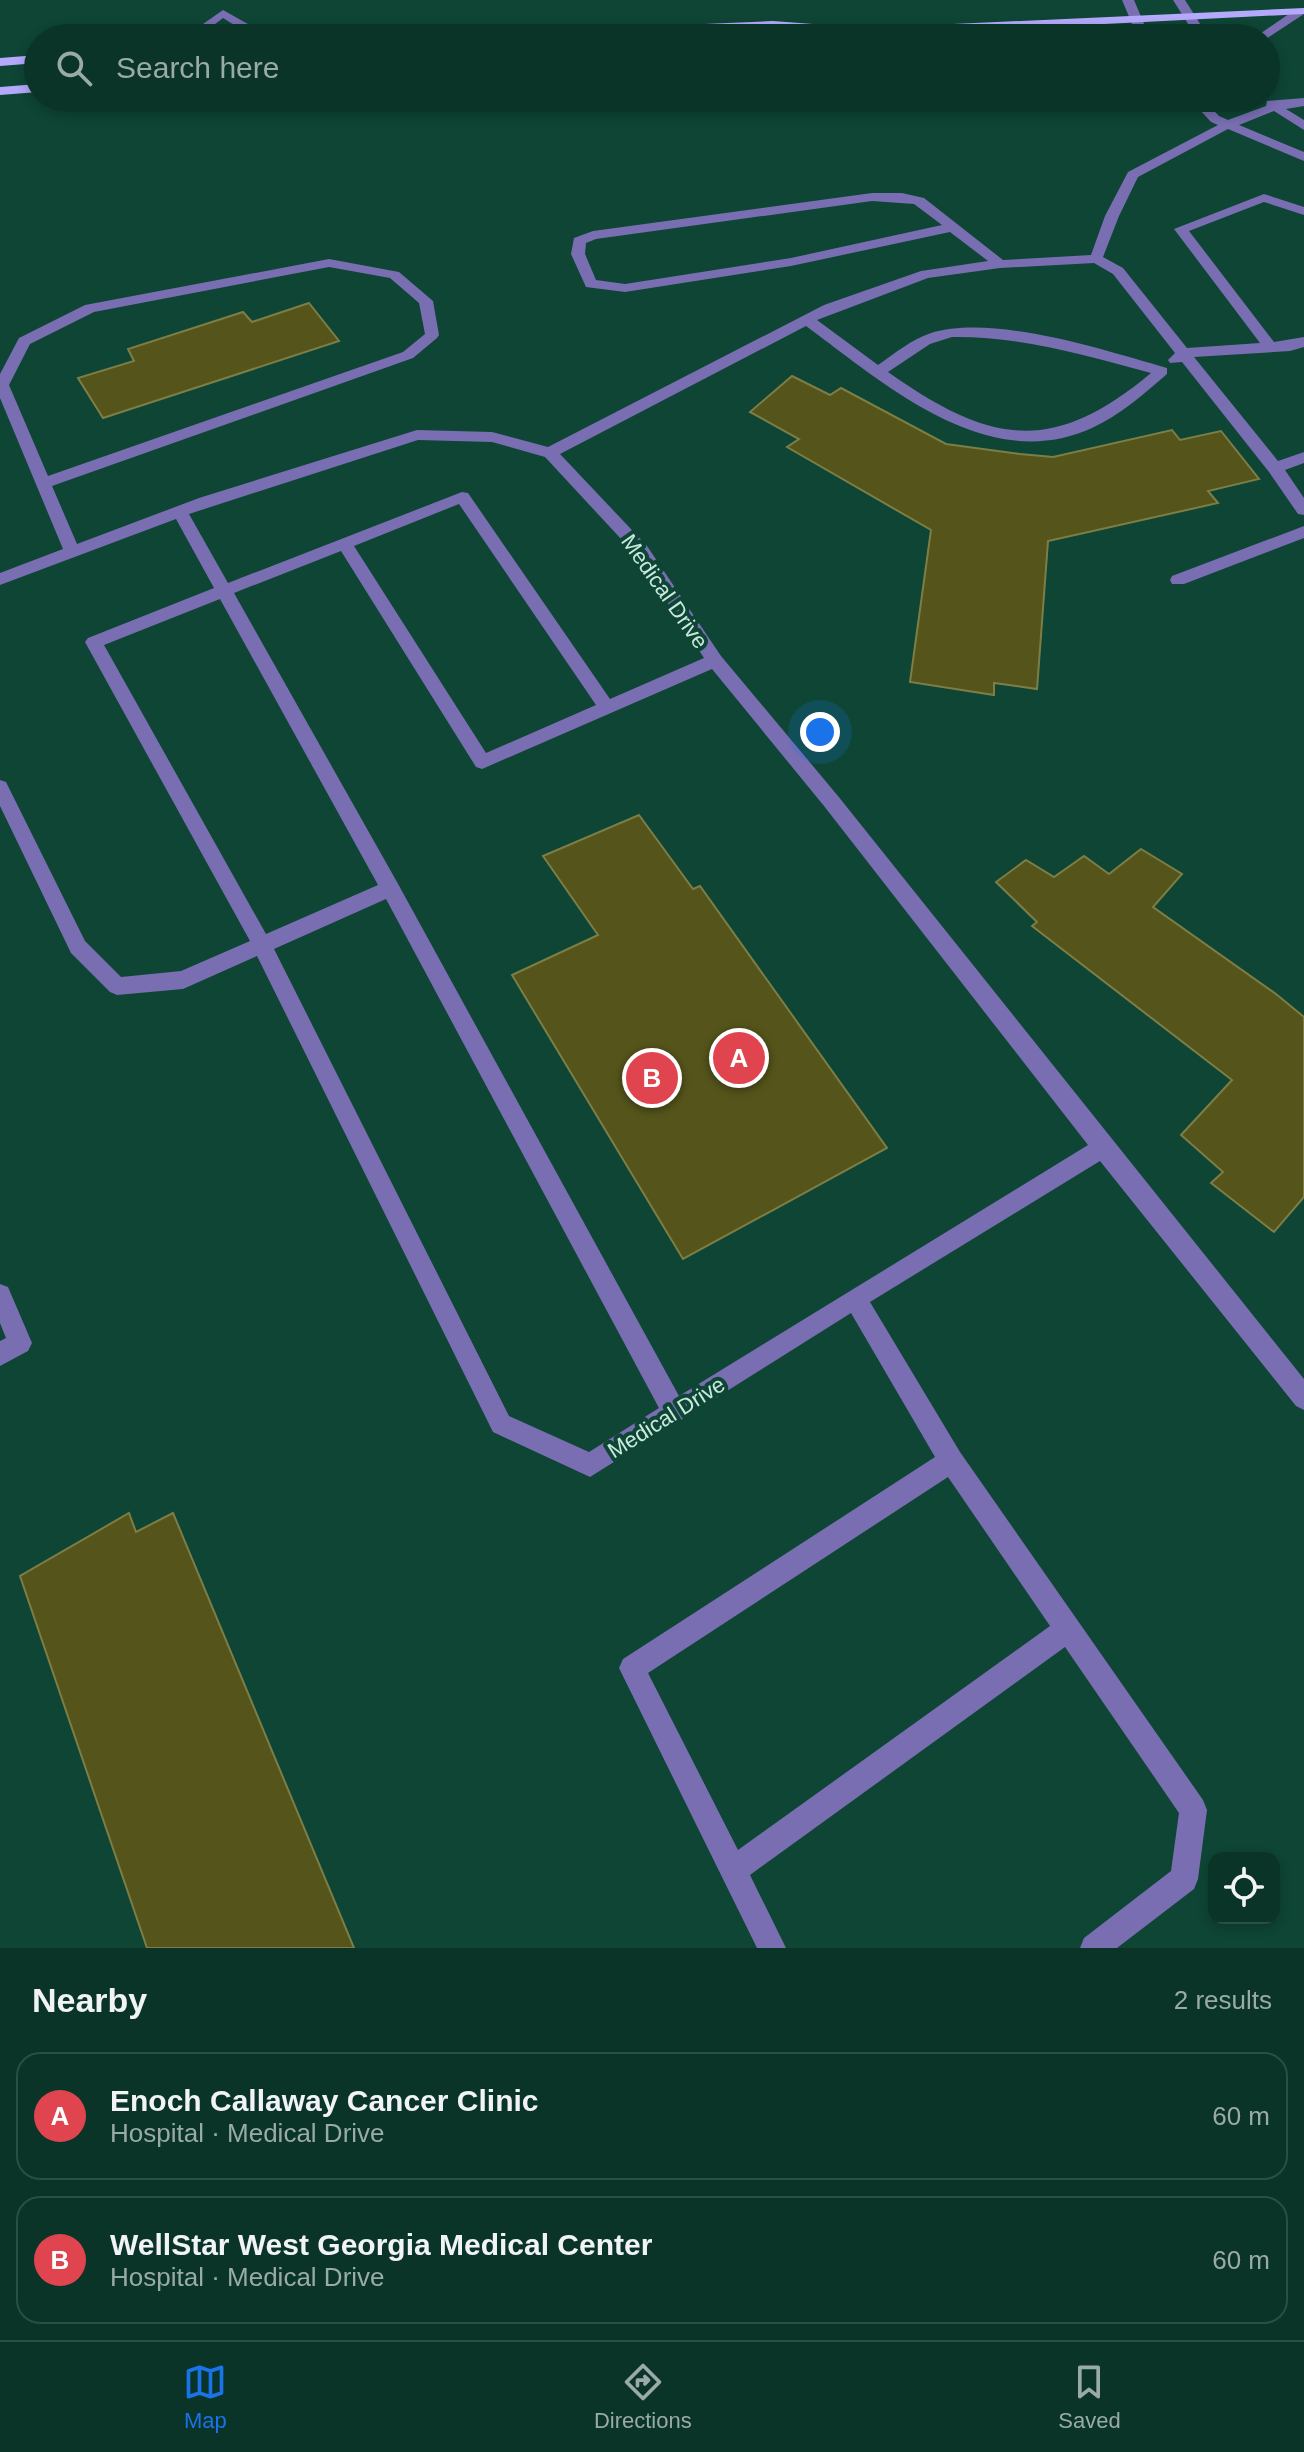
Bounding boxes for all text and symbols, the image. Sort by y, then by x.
search box [24,24,1280,112]
icon: search [52,46,96,90]
text: Search here [116,51,279,84]
street label: Medical Drive [616,530,713,653]
your location [800,712,840,752]
pin: A [713,1028,765,1088]
pin: B [626,1048,678,1108]
street label: Medical Drive [603,1372,729,1463]
map controls [1208,1852,1280,1924]
button: locate [1208,1852,1280,1924]
text: Nearby [32,1981,147,2019]
text: 2 results [1174,1985,1272,2015]
text: Enoch Callaway Cancer Clinic [110,2084,538,2117]
text: A [51,2101,69,2131]
text: 60 m [1212,2101,1270,2131]
text: Hospital · Medical Drive [110,2118,385,2148]
text: WellStar West Georgia Medical Center [110,2228,652,2261]
text: B [51,2245,69,2275]
text: 60 m [1212,2245,1270,2275]
text: Hospital · Medical Drive [110,2262,385,2292]
tab: Map [183,2360,227,2434]
tab: Directions [594,2360,692,2434]
tab: Saved [1058,2360,1121,2434]

